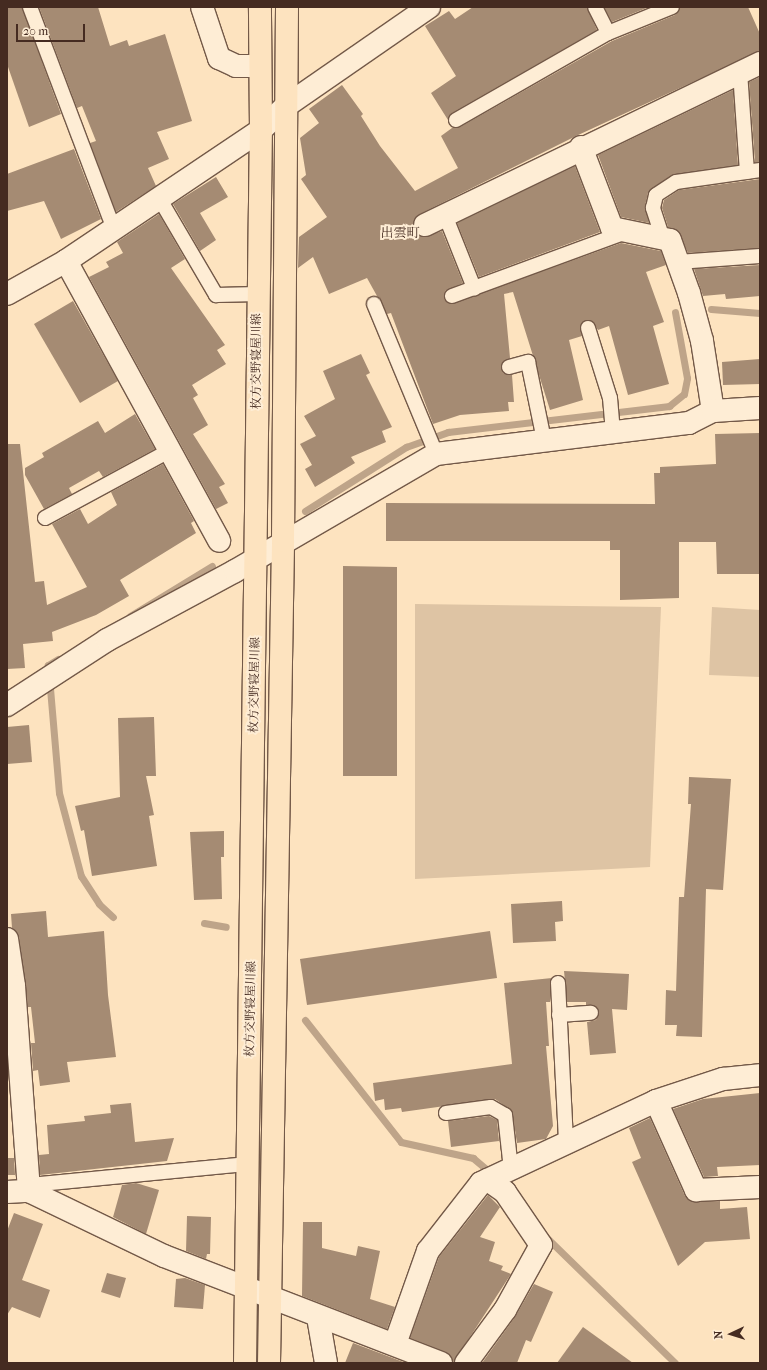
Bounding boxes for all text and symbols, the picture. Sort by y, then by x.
scale bar [18,16,87,42]
text: 20 m [23,24,48,38]
district label: 出雲町 [381,225,419,241]
street label: 枚方交野寝屋川線 [250,313,264,409]
street label: 枚方交野寝屋川線 [247,637,263,733]
street label: 枚方交野寝屋川線 [243,961,259,1057]
north arrow [711,1314,751,1354]
text: N [712,1330,725,1340]

